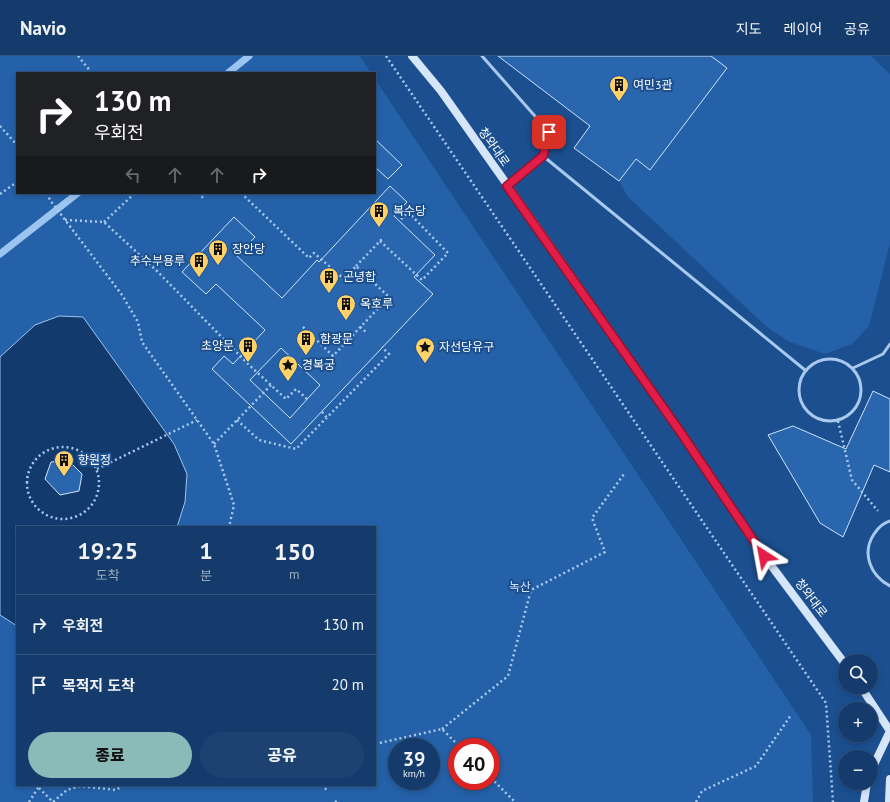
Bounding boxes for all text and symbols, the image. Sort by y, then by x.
text: Navio [20,16,66,40]
text: 지도 [736,20,762,38]
text: 레이어 [784,20,822,38]
text: 공유 [844,20,870,38]
building icon: 여민3관 [608,74,630,102]
place label: 여민3관 [633,77,673,92]
text: 130 m [94,82,171,119]
icon: right [28,88,80,140]
pin [532,115,566,149]
text: 우회전 [94,121,144,144]
icon: arrive [538,121,560,143]
street label: 청와대로 [476,124,513,169]
icon: left [122,164,144,186]
icon: ahead [164,164,186,186]
icon: ahead [206,164,228,186]
icon: right [248,164,270,186]
building icon: 복수당 [368,200,390,228]
place label: 복수당 [393,203,426,218]
building icon: 장안당 [207,238,229,266]
place label: 장안당 [232,241,265,256]
building icon: 추수부용루 [188,250,210,278]
place label: 추수부용루 [130,253,185,268]
building icon: 곤녕합 [318,266,340,294]
place label: 곤녕합 [343,269,376,284]
building icon: 옥호루 [335,293,357,321]
place label: 옥호루 [360,296,393,311]
building icon: 함광문 [295,328,317,356]
place label: 함광문 [320,331,353,346]
building icon: 초양문 [237,335,259,363]
place icon: 자선당유구 [414,336,436,364]
place label: 초양문 [201,338,234,353]
place label: 자선당유구 [439,339,494,354]
place icon: 경복궁 [277,354,299,382]
place label: 경복궁 [302,357,335,372]
building icon: 향원정 [53,449,75,477]
place label: 향원정 [78,452,111,467]
text: 19:25 [77,535,138,566]
text: 1 [199,535,213,566]
position arrow [743,535,785,577]
text: 150 [274,536,315,567]
text: m [289,566,300,583]
text: 도착 [96,567,120,584]
text: 분 [200,567,212,584]
street label: 청와대로 [792,576,831,620]
park label: 녹산 [509,579,531,594]
icon: right [28,614,50,636]
text: 130 m [323,615,364,634]
text: 우회전 [62,616,103,635]
map controls [838,654,878,790]
button: search [838,654,878,694]
icon: arrive [28,674,50,696]
text: 20 m [331,675,364,694]
text: 목적지 도착 [62,676,135,695]
button: + [838,702,878,742]
button: 종료 [28,732,192,778]
button: 공유 [200,732,364,778]
speed limit sign: 40 [448,738,500,790]
text: 39 [403,746,425,772]
button: − [838,750,878,790]
text: km/h [403,767,425,780]

